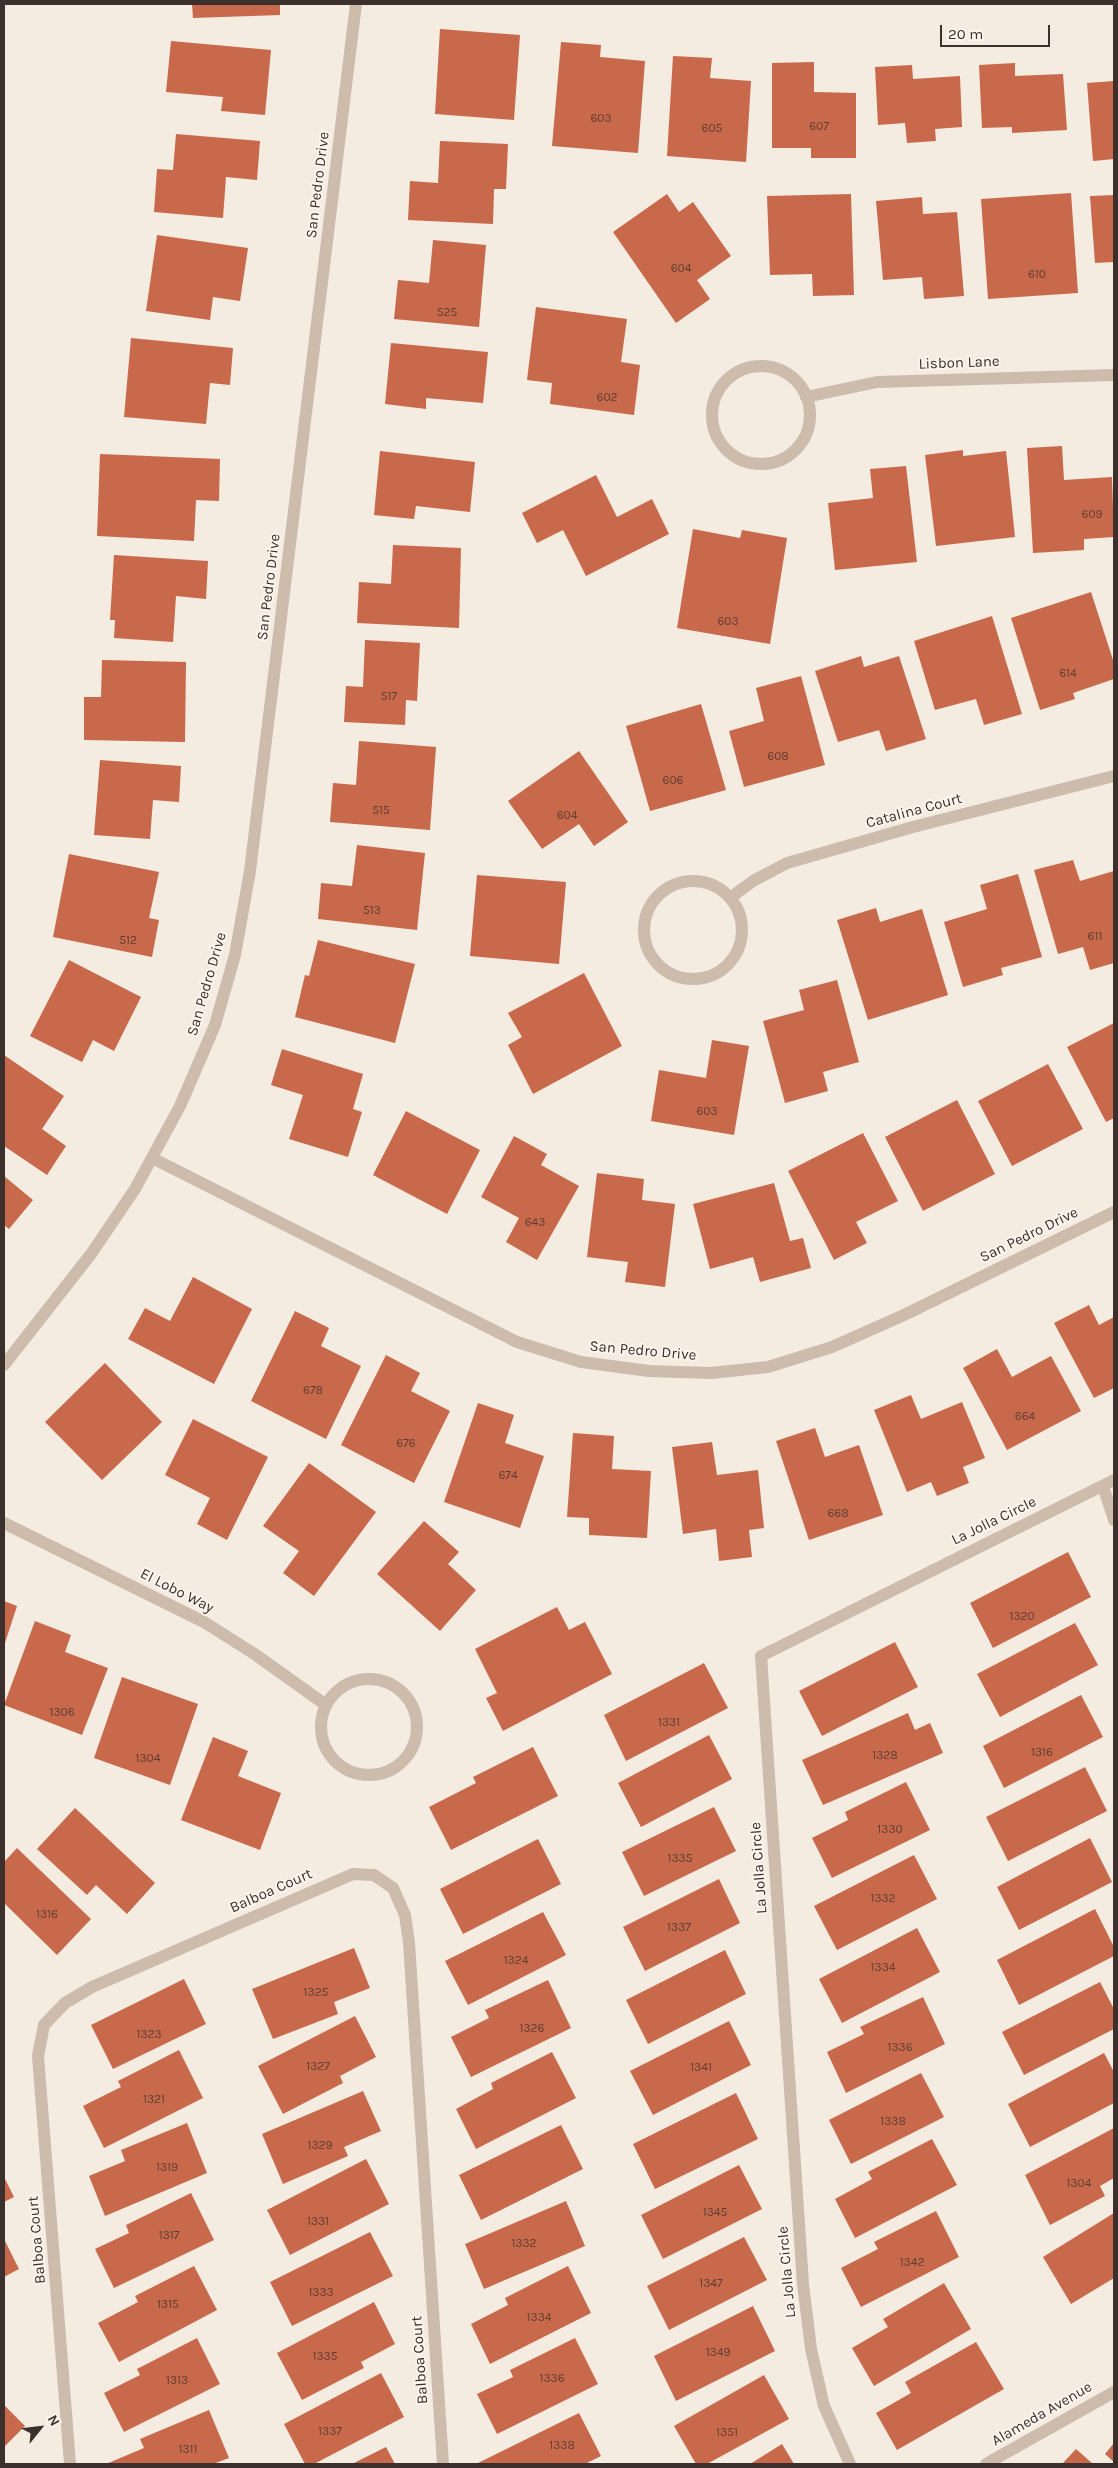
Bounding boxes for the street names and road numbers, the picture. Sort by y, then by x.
street label: San Pedro Drive [303,131,333,239]
street label: Lisbon Lane [918,353,1000,373]
street label: San Pedro Drive [254,533,284,641]
street label: Catalina Court [864,790,964,832]
street label: San Pedro Drive [184,930,230,1038]
street label: San Pedro Drive [977,1203,1081,1267]
street label: San Pedro Drive [589,1337,697,1365]
street label: La Jolla Circle [949,1493,1039,1549]
street label: El Lobo Way [137,1565,217,1617]
street label: La Jolla Circle [747,1821,771,1915]
street label: Balboa Court [227,1865,315,1917]
street label: Balboa Court [24,2195,50,2285]
street label: La Jolla Circle [774,2225,800,2319]
street label: Balboa Court [408,2315,432,2405]
street label: Alameda Avenue [989,2378,1095,2450]

